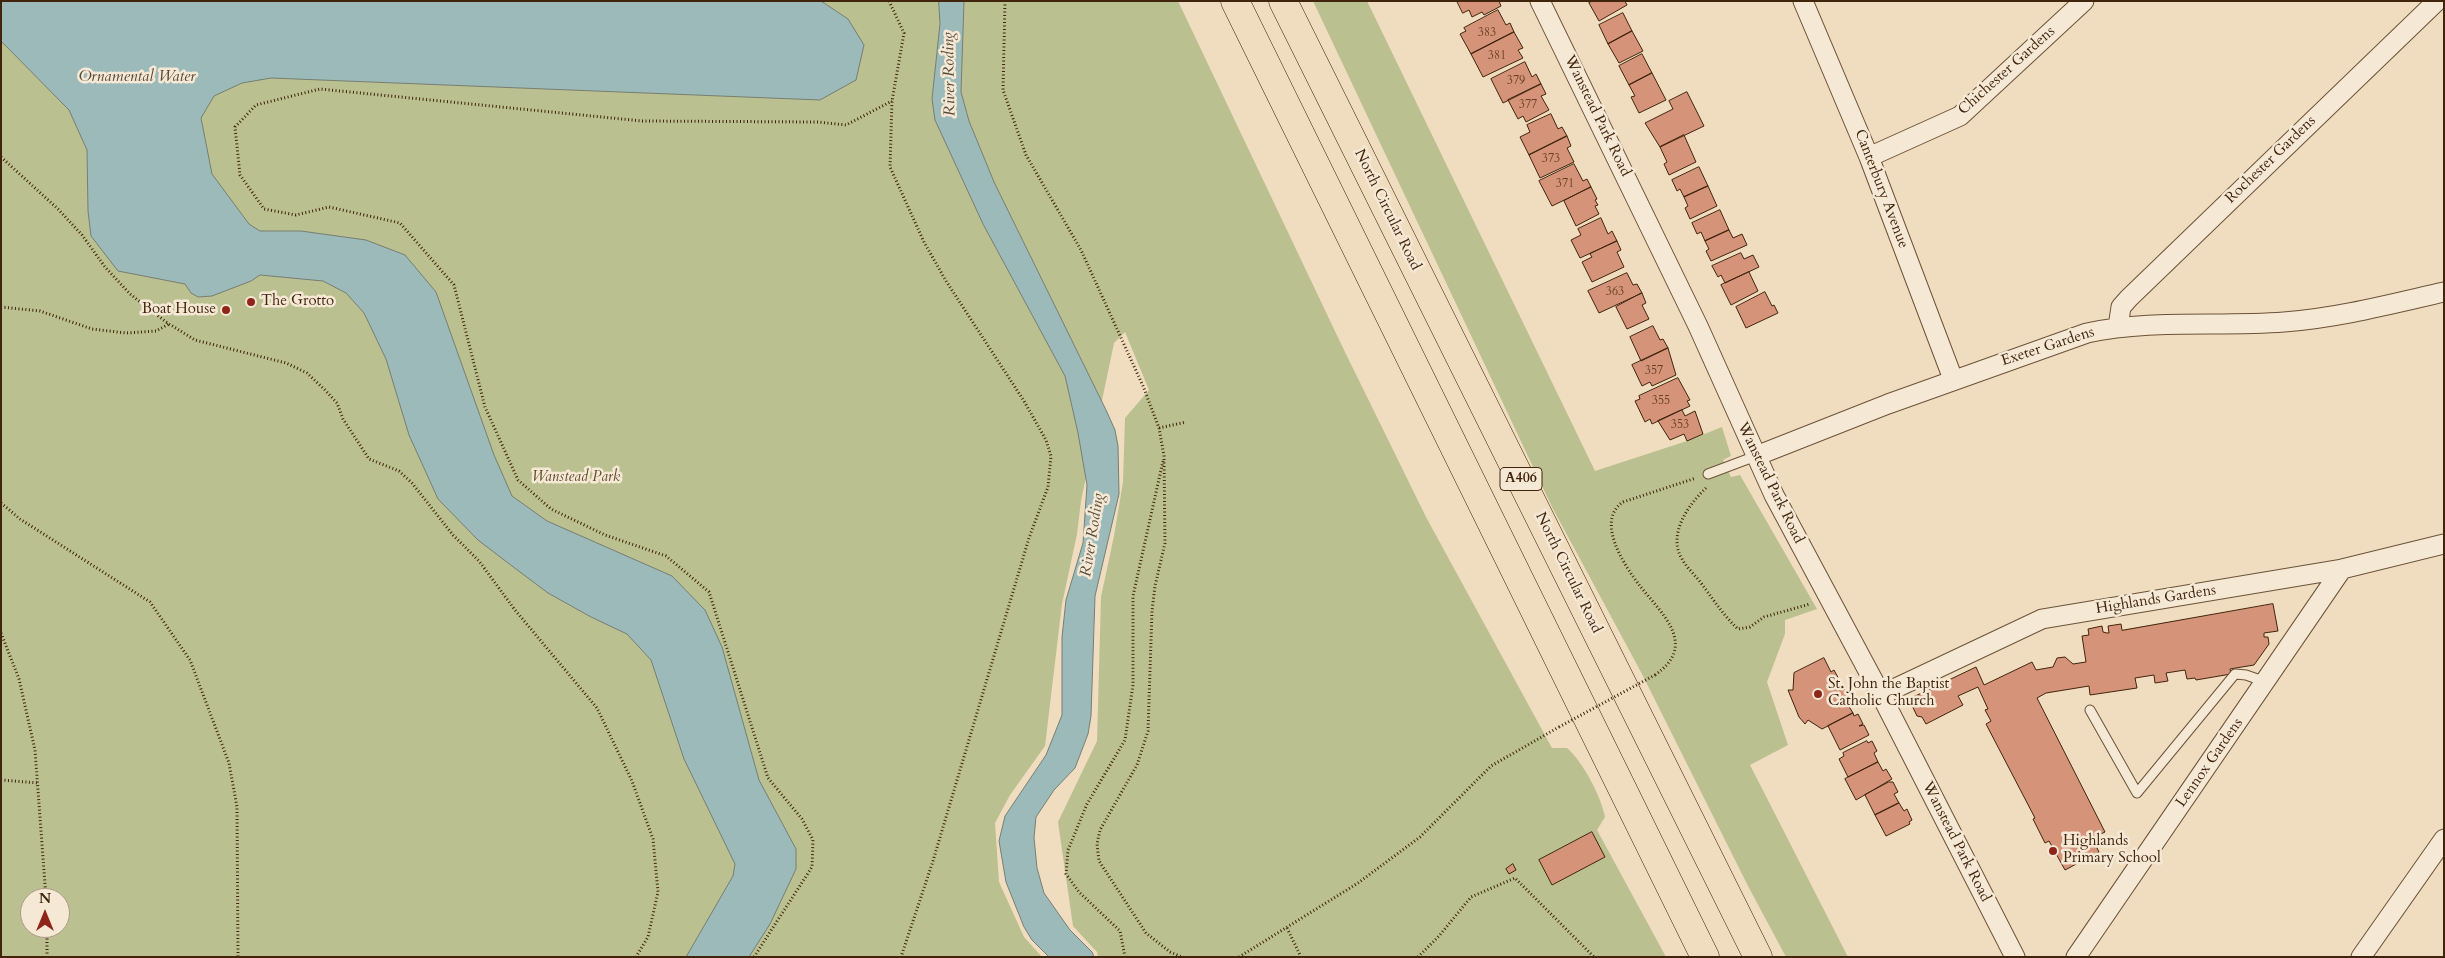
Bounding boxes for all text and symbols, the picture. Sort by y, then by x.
street label: Chichester Gardens [1955,23,2059,119]
house number: 383 [1478,26,1496,40]
water label: River Roding [940,32,960,116]
house number: 381 [1488,49,1506,63]
street label: Wanstead Park Road [1560,53,1634,179]
water label: Ornamental Water [79,67,195,87]
house number: 379 [1507,74,1525,88]
house number: 377 [1519,98,1537,112]
street label: Rochester Gardens [2222,112,2320,208]
street label: Canterbury Avenue [1850,127,1912,251]
street label: North Circular Road [1350,147,1424,273]
house number: 373 [1542,152,1560,166]
house number: 371 [1556,177,1574,191]
house number: 363 [1606,285,1624,299]
place label: The Grotto [261,293,334,311]
marker: The Grotto [245,296,257,308]
place label: Boat House [142,301,216,319]
marker: Boat House [220,304,232,316]
street label: Exeter Gardens [1999,323,2097,371]
house number: 357 [1645,364,1663,378]
house number: 355 [1652,394,1670,408]
house number: 353 [1671,418,1689,432]
street label: Wanstead Park Road [1733,420,1807,546]
road number: A406 [1500,468,1542,490]
park label: Wanstead Park [532,469,620,487]
water label: River Roding [1077,492,1109,578]
street label: North Circular Road [1531,510,1605,636]
street label: Highlands Gardens [2095,582,2217,618]
place label: St. John the Baptist Catholic Church [1828,676,1949,711]
marker: St. John the Baptist Catholic Church [1812,688,1824,700]
street label: Lennox Gardens [2173,715,2247,811]
street label: Wanstead Park Road [1918,779,1994,905]
place label: Highlands Primary School [2063,833,2161,868]
marker: Highlands Primary School [2047,845,2059,857]
north arrow [20,888,70,938]
text: N [39,889,51,908]

